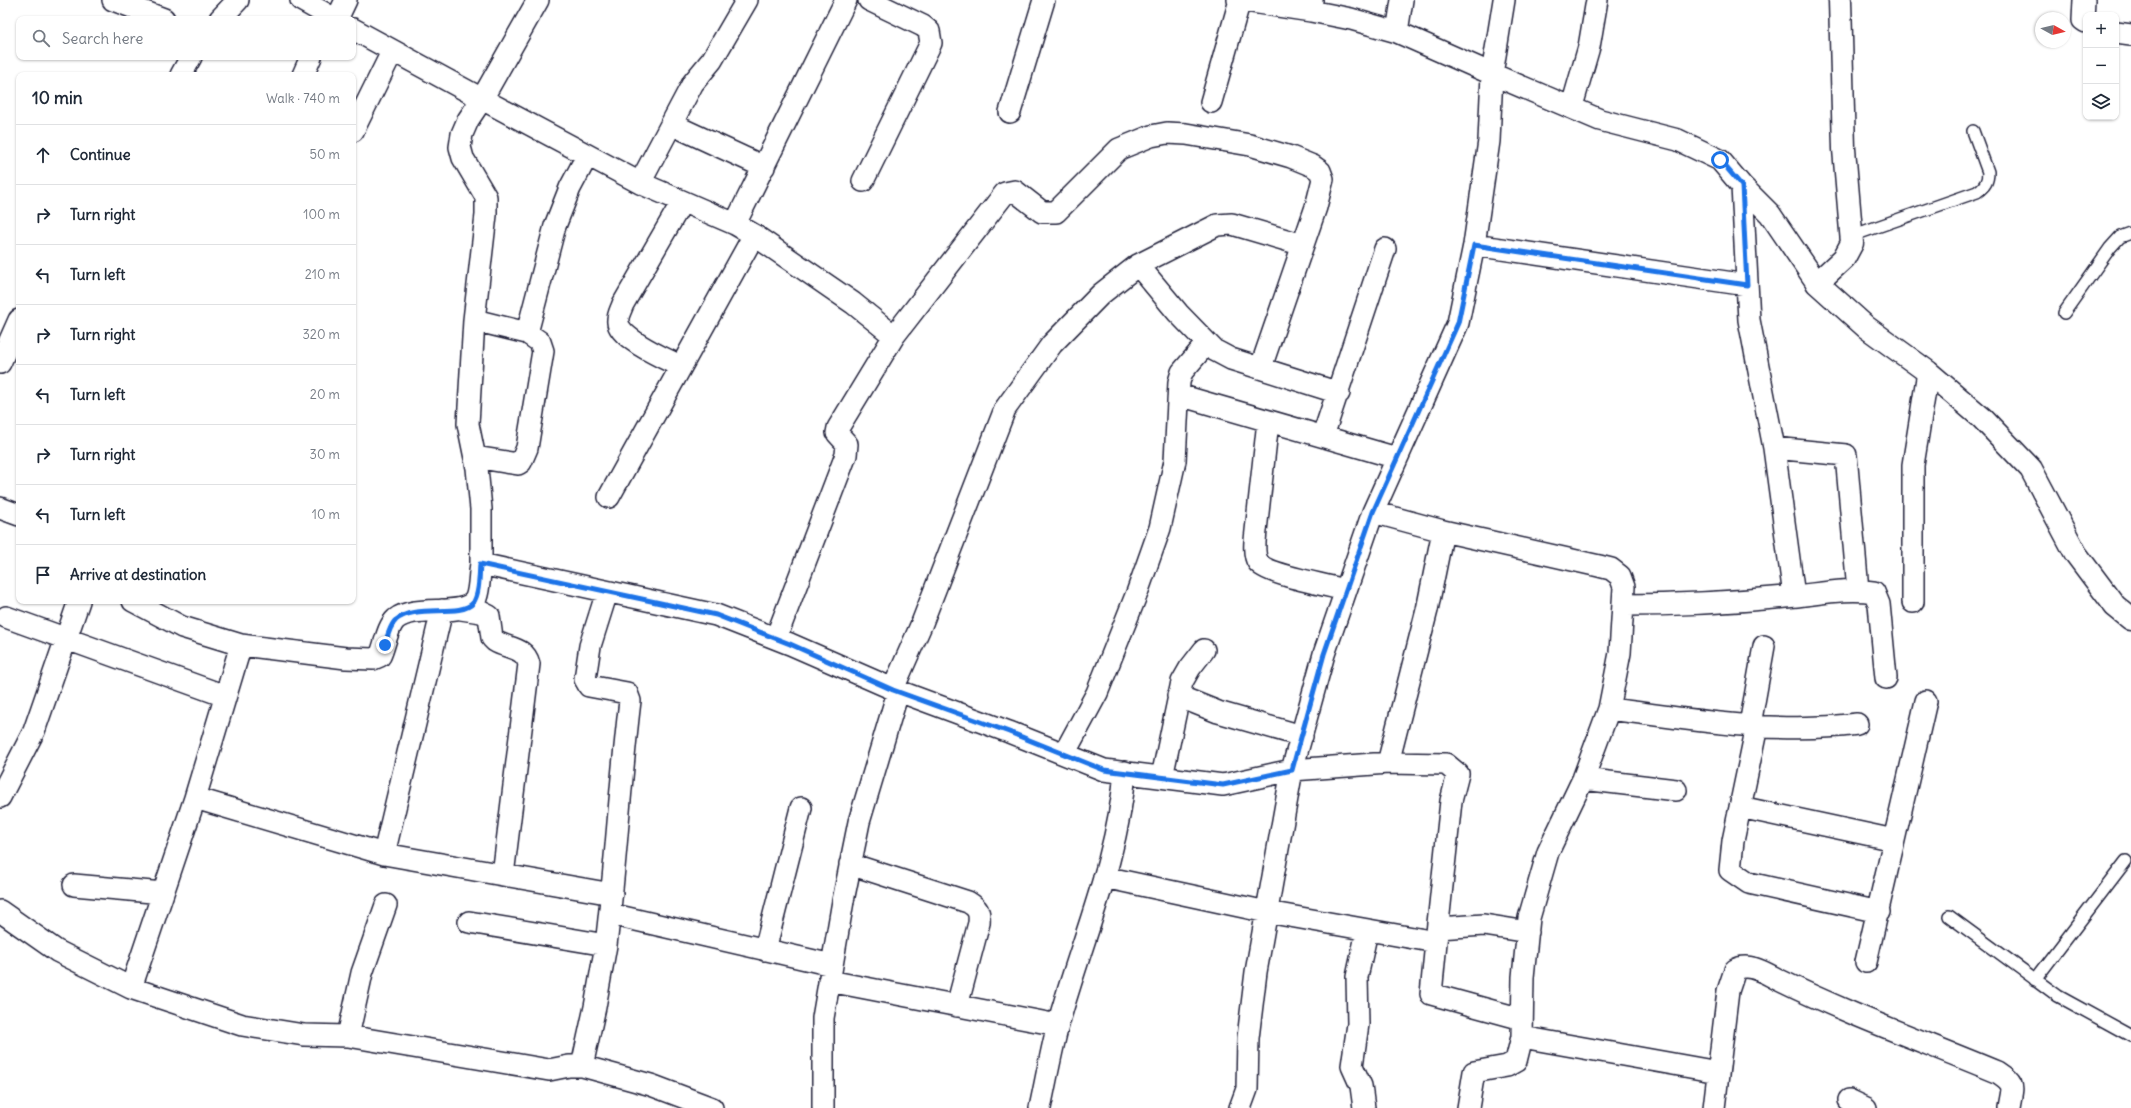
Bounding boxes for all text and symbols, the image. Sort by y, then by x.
north arrow [2035,12,2071,48]
map controls [2083,12,2119,120]
button: + [2083,12,2119,48]
search box [16,16,356,60]
icon: search [30,27,52,49]
text: Search here [62,29,143,48]
button: − [2083,48,2119,84]
button: layers [2083,84,2119,120]
text: 10 min [32,87,83,109]
text: Walk · 740 m [266,90,340,107]
icon: ahead [32,144,54,166]
text: Continue [70,145,131,164]
text: 50 m [309,146,340,163]
route start [1711,151,1729,169]
icon: right [32,204,54,226]
text: Turn right [70,205,135,224]
text: 100 m [303,206,340,223]
icon: left [32,264,54,286]
text: Turn left [70,265,125,284]
text: 210 m [305,266,340,283]
icon: right [32,324,54,346]
text: Turn right [70,325,135,344]
text: 320 m [302,326,340,343]
icon: left [32,384,54,406]
text: Turn left [70,385,125,404]
text: 20 m [310,386,340,403]
icon: right [32,444,54,466]
text: Turn right [70,445,135,464]
text: 30 m [310,446,340,463]
icon: left [32,504,54,526]
text: Turn left [70,505,125,524]
text: 10 m [312,506,340,523]
icon: arrive [32,564,54,586]
text: Arrive at destination [70,565,206,584]
route end [376,636,394,654]

